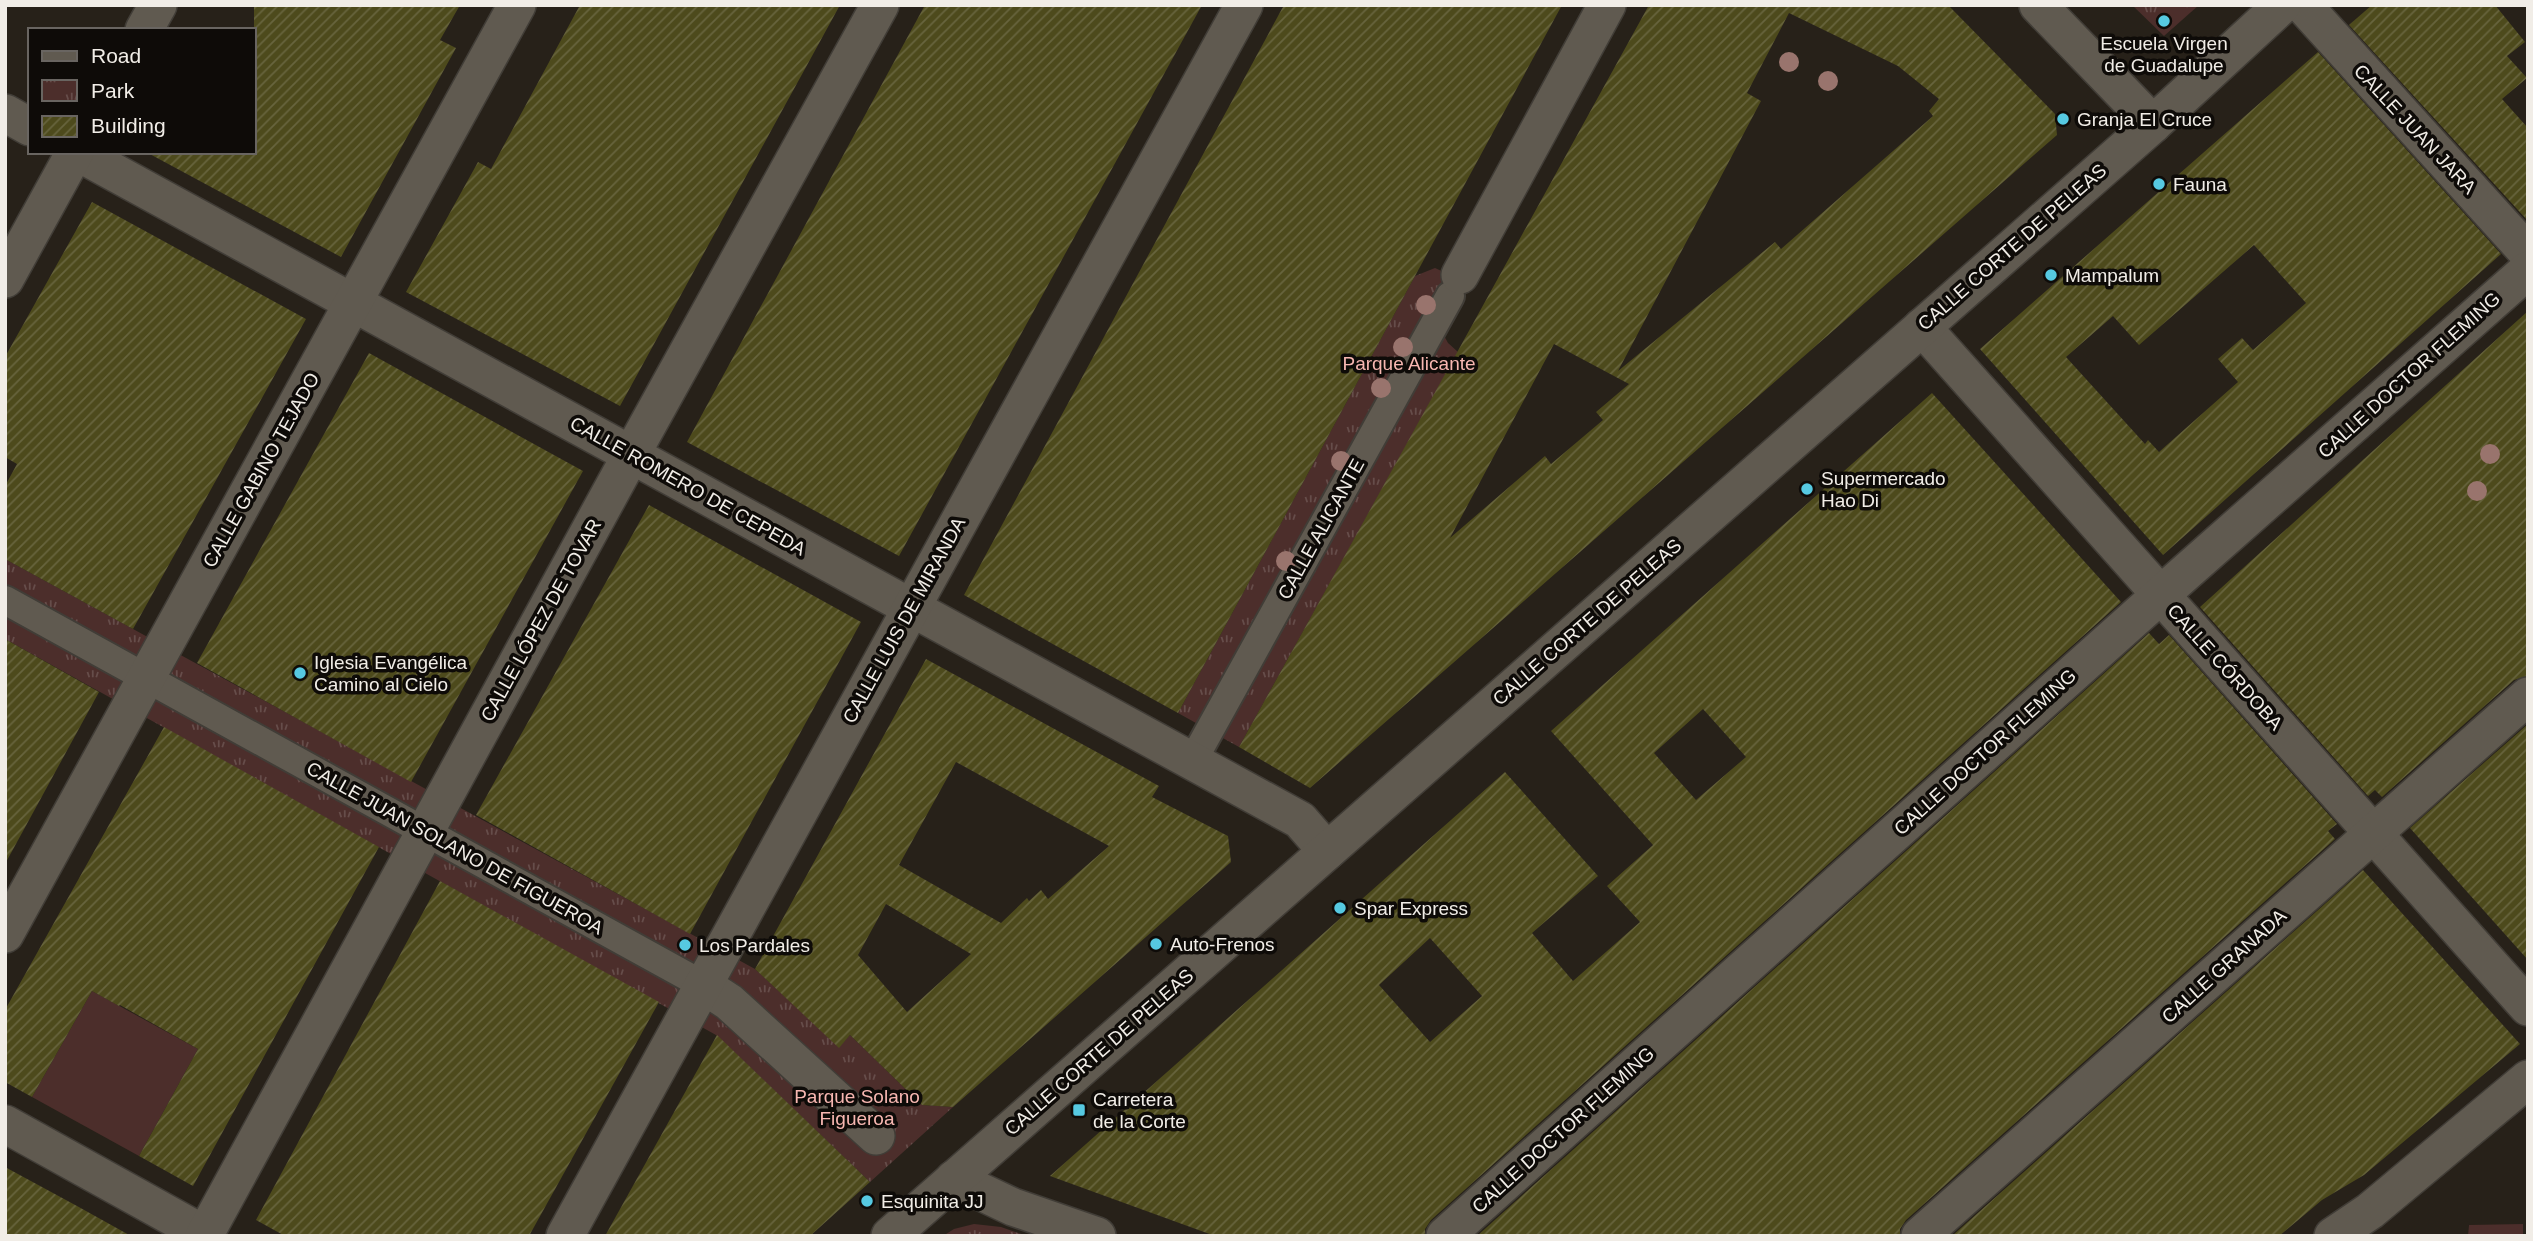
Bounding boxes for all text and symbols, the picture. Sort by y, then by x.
marker: Escuela Virgen de Guadalupe [2156,13,2172,29]
legend [28,28,256,154]
place label: Escuela Virgen de Guadalupe [2100,33,2228,76]
text: Road [91,44,141,67]
street label: CALLE JUAN JARA [2350,60,2481,198]
text: Park [91,79,135,102]
place label: Granja El Cruce [2077,109,2212,130]
marker: Granja El Cruce [2055,111,2071,127]
text: Building [91,114,166,137]
street label: CALLE CORTE DE PELEAS [1914,160,2110,334]
place label: Fauna [2173,174,2227,195]
marker: Fauna [2151,176,2167,192]
place label: Mampalum [2065,265,2159,286]
marker: Mampalum [2043,267,2059,283]
street label: CALLE DOCTOR FLEMING [2314,288,2504,462]
park label: Parque Alicante [1342,353,1476,374]
street label: CALLE GABINO TEJADO [199,369,323,571]
street label: CALLE ROMERO DE CEPEDA [567,412,810,560]
street label: CALLE ALICANTE [1274,455,1368,603]
place label: Supermercado Hao Di [1821,468,1946,511]
marker: Supermercado Hao Di [1799,481,1815,497]
street label: CALLE LUIS DE MIRANDA [839,513,970,727]
street label: CALLE LÓPEZ DE TOVAR [477,515,605,725]
street label: CALLE CORTE DE PELEAS [1489,535,1685,709]
street label: CALLE CÓRDOBA [2163,600,2287,734]
place label: Iglesia Evangélica Camino al Cielo [314,652,468,695]
marker: Iglesia Evangélica Camino al Cielo [292,665,308,681]
street label: CALLE DOCTOR FLEMING [1890,665,2080,839]
street label: CALLE JUAN SOLANO DE FIGUEROA [303,757,607,939]
place label: Spar Express [1354,898,1468,919]
marker: Spar Express [1332,900,1348,916]
street label: CALLE GRANADA [2158,905,2291,1027]
place label: Auto-Frenos [1170,934,1275,955]
place label: Los Pardales [699,935,810,956]
marker: Auto-Frenos [1148,936,1164,952]
marker: Los Pardales [677,937,693,953]
street label: CALLE CORTE DE PELEAS [1001,965,1197,1139]
street label: CALLE DOCTOR FLEMING [1468,1043,1658,1217]
park label: Parque Solano Figueroa [794,1086,920,1129]
place label: Carretera de la Corte [1093,1089,1186,1132]
marker: Carretera de la Corte [1071,1102,1087,1118]
place label: Esquinita JJ [881,1191,983,1212]
marker: Esquinita JJ [859,1193,875,1209]

